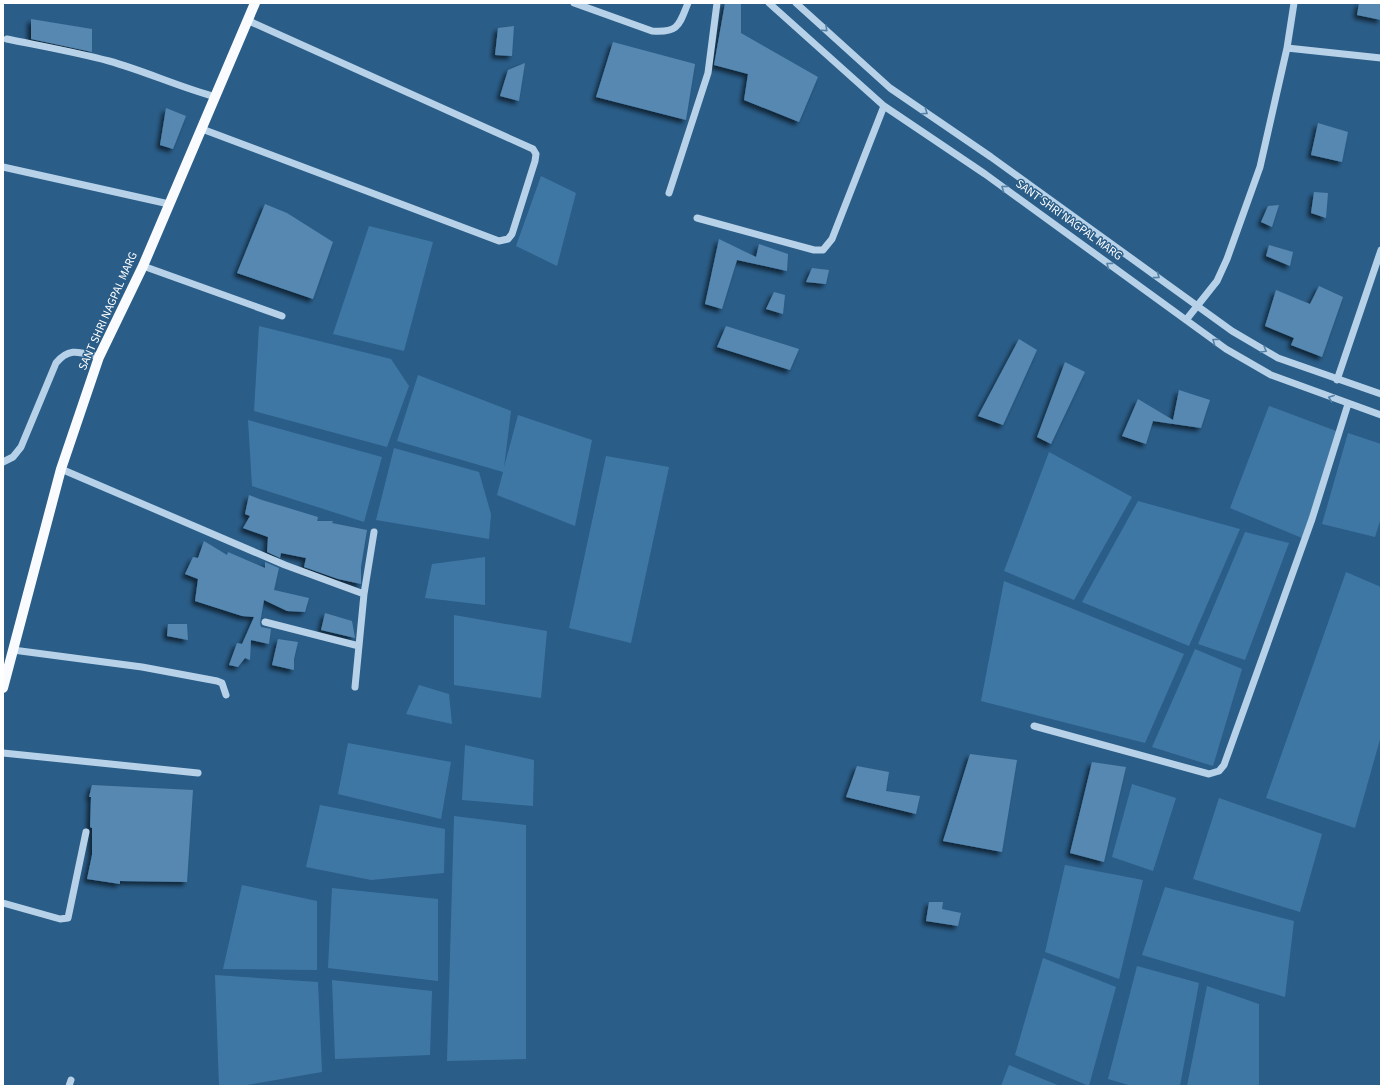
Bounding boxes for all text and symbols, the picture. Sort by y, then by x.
one-way arrow [820,25,828,32]
one-way arrow [921,107,928,115]
street label: SANT SHRI NAGPAL MARG [1012,175,1126,265]
one-way arrow [1001,186,1008,193]
street label: SANT SHRI NAGPAL MARG [74,249,142,373]
one-way arrow [1107,262,1114,269]
one-way arrow [1152,271,1159,278]
one-way arrow [1212,339,1219,346]
one-way arrow [1260,345,1267,352]
one-way arrow [1327,394,1334,402]

